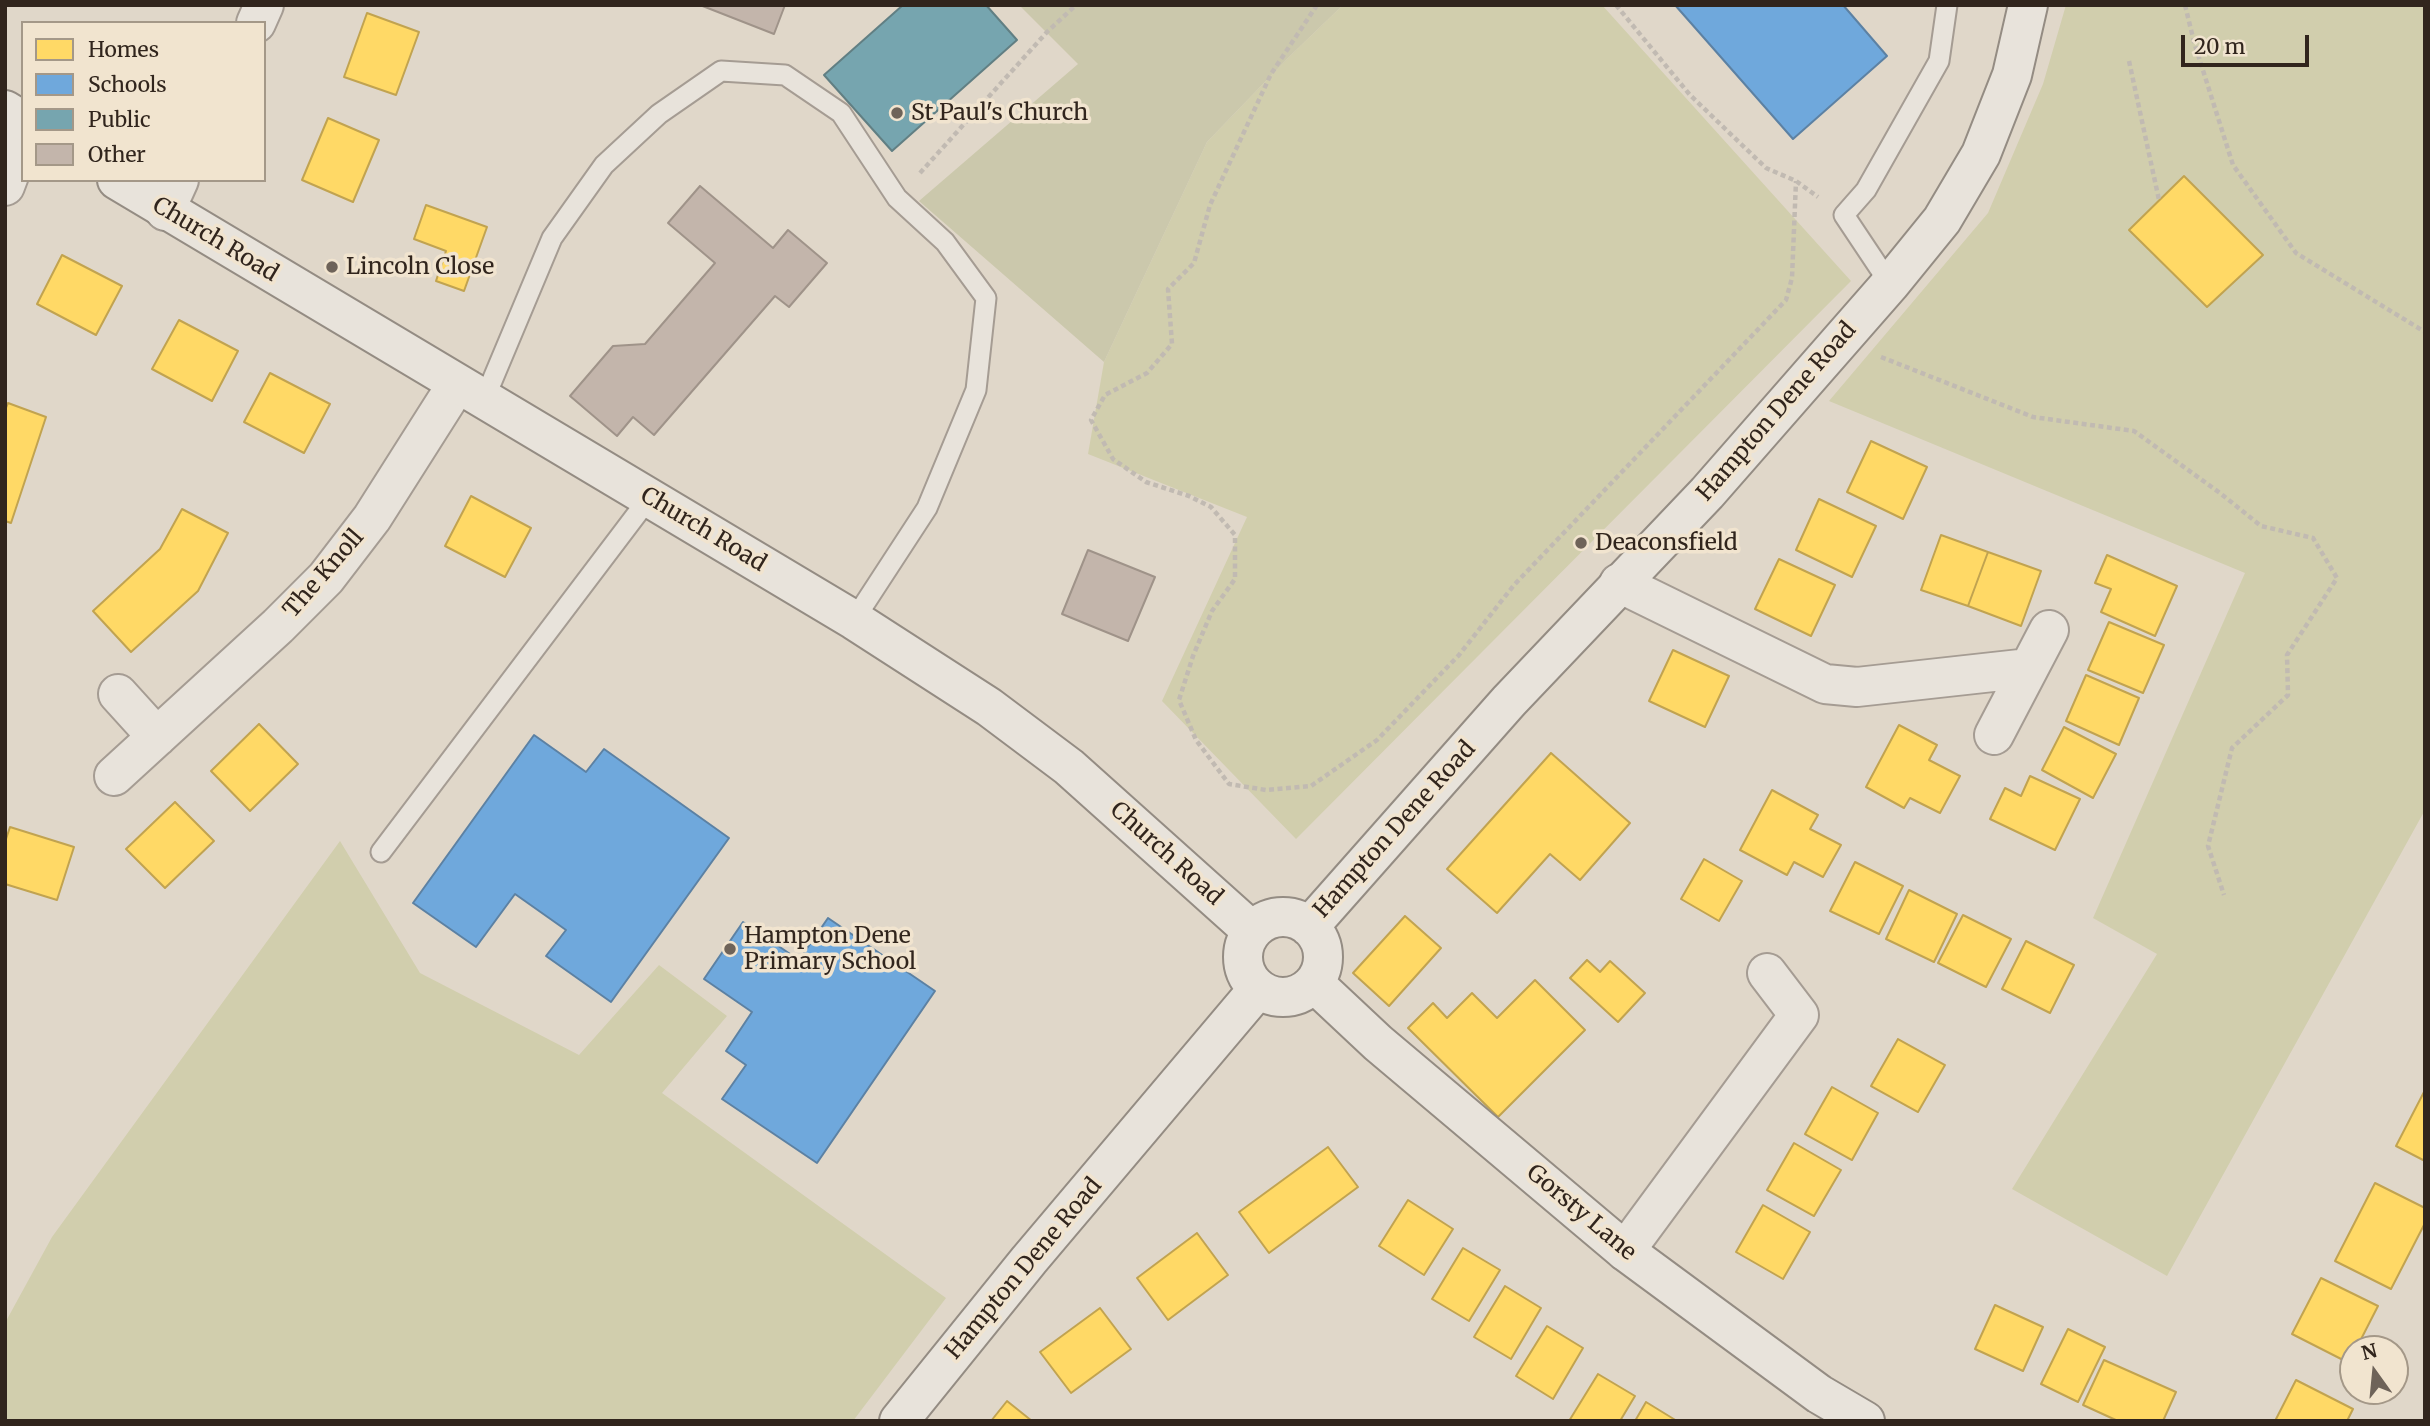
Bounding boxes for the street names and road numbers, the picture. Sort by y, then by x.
street label: Church Road [147,192,283,288]
street label: Hampton Dene Road [1692,317,1862,507]
street label: Church Road [635,482,771,578]
street label: The Knoll [278,524,370,624]
street label: Hampton Dene Road [1308,736,1482,924]
street label: Church Road [1104,796,1228,912]
street label: Gorsty Lane [1521,1159,1641,1267]
street label: Hampton Dene Road [940,1173,1108,1365]

